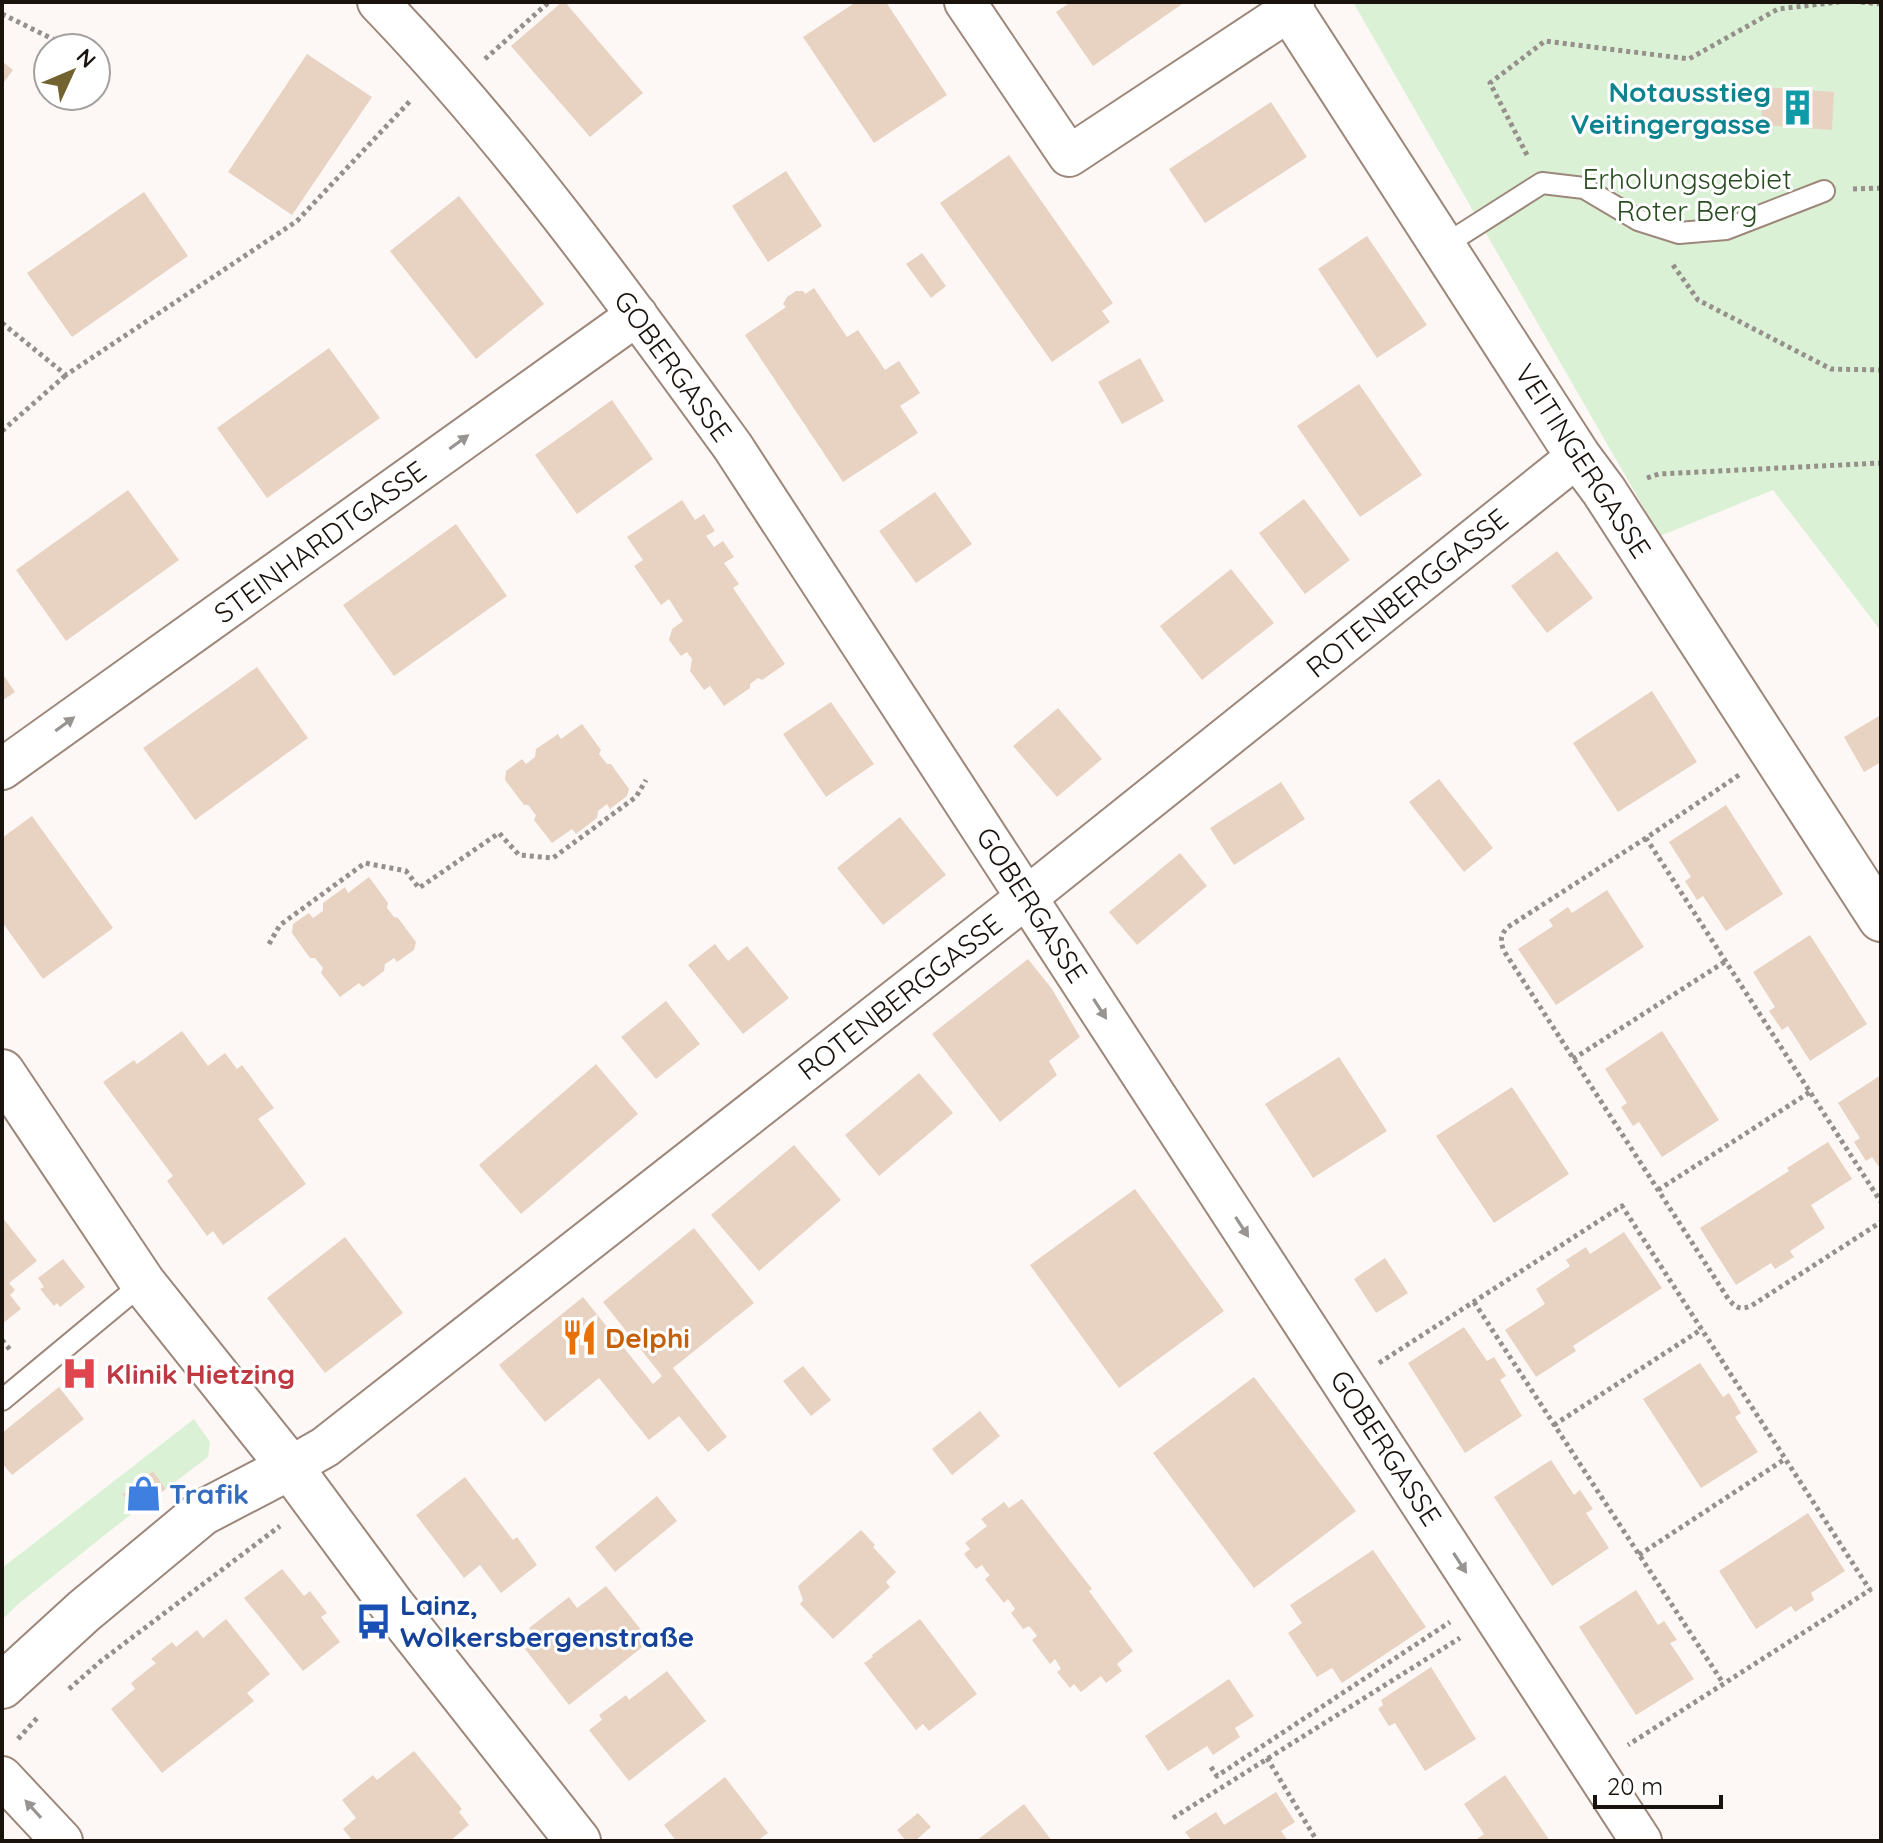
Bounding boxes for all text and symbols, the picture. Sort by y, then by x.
north arrow [32,32,112,112]
text: N [71,43,102,74]
place label: Notausstieg Veitingergasse [1570,74,1771,141]
building icon: Notausstieg Veitingergasse [1778,89,1816,127]
park label: Erholungsgebiet Roter Berg [1582,161,1792,228]
street label: GOBERGASSE [607,283,740,448]
street label: VEITINGERGASSE [1508,357,1659,564]
one-way arrow [449,435,470,450]
street label: STEINHARDTGASSE [207,453,433,630]
street label: ROTENBERGGASSE [1299,500,1515,685]
one-way arrow [55,716,76,732]
street label: GOBERGASSE [969,820,1096,989]
street label: ROTENBERGGASSE [791,906,1009,1087]
one-way arrow [1092,999,1107,1020]
one-way arrow [1234,1217,1249,1238]
restaurant icon: Delphi [560,1319,598,1357]
place label: Delphi [605,1320,690,1355]
hospital icon: Klinik Hietzing [61,1355,99,1393]
place label: Klinik Hietzing [106,1356,295,1391]
street label: GOBERGASSE [1323,1363,1450,1532]
shop icon: Trafik [124,1475,162,1513]
place label: Trafik [169,1476,249,1511]
one-way arrow [1452,1552,1467,1573]
place label: Lainz, Wolkersbergenstraße [400,1587,694,1654]
bus stop icon: Lainz, Wolkersbergenstraße [355,1602,393,1640]
scale bar [1595,1759,1721,1809]
text: 20 m [1607,1771,1663,1801]
one-way arrow [24,1799,42,1818]

